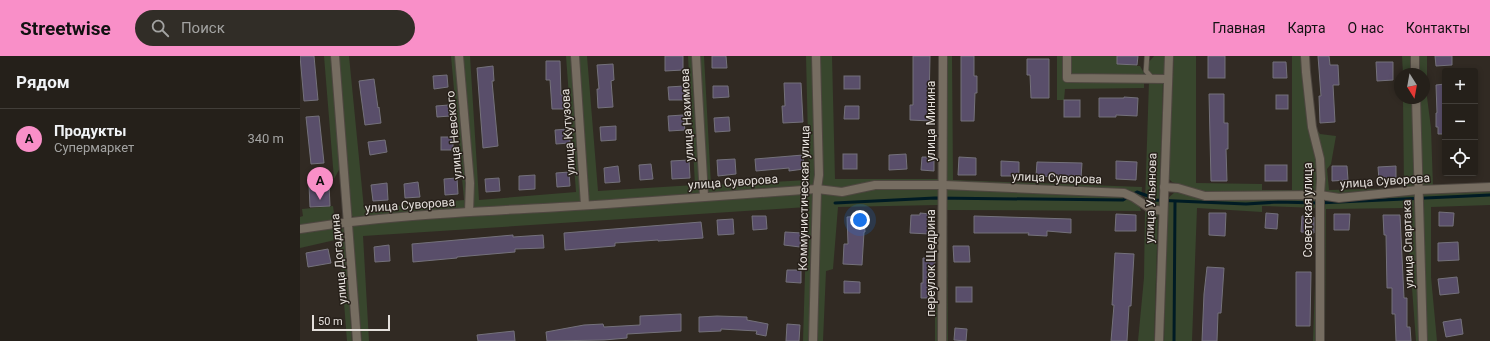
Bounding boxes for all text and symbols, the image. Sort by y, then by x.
search box [135,10,415,46]
text: Streetwise [20,17,111,40]
icon: search [149,17,171,39]
text: Поиск [181,19,225,37]
text: Главная [1212,20,1265,36]
text: Карта [1287,20,1326,36]
text: О нас [1348,20,1384,36]
text: Контакты [1406,20,1470,36]
street label: улица Нахимова [678,68,696,162]
north arrow [1394,68,1430,104]
map controls [1442,68,1478,176]
button: + [1442,68,1478,104]
text: Рядом [16,72,70,92]
street label: улица Минина [924,81,938,161]
street label: улица Кутузова [558,88,578,176]
street label: улица Невского [443,90,465,180]
button: − [1442,104,1478,140]
text: Продукты [54,122,127,140]
street label: Коммунистическая улица [796,125,812,271]
text: A [25,131,33,146]
text: 340 m [247,131,284,146]
text: Супермаркет [54,140,134,155]
button: locate [1442,140,1478,176]
street label: улица Ульянова [1142,153,1160,243]
street label: Советская улица [1301,163,1315,257]
pin: A [307,167,333,200]
street label: улица Суворова [1012,169,1102,187]
street label: улица Суворова [1340,171,1430,191]
street label: улица Суворова [688,172,778,192]
street label: улица Суворова [365,195,455,215]
street label: улица Спартака [1399,199,1417,289]
street label: переулок Щедрина [924,209,938,317]
your location [850,210,870,230]
street label: улица Догадина [328,213,350,305]
scale bar [312,313,390,332]
text: 50 m [318,315,343,328]

